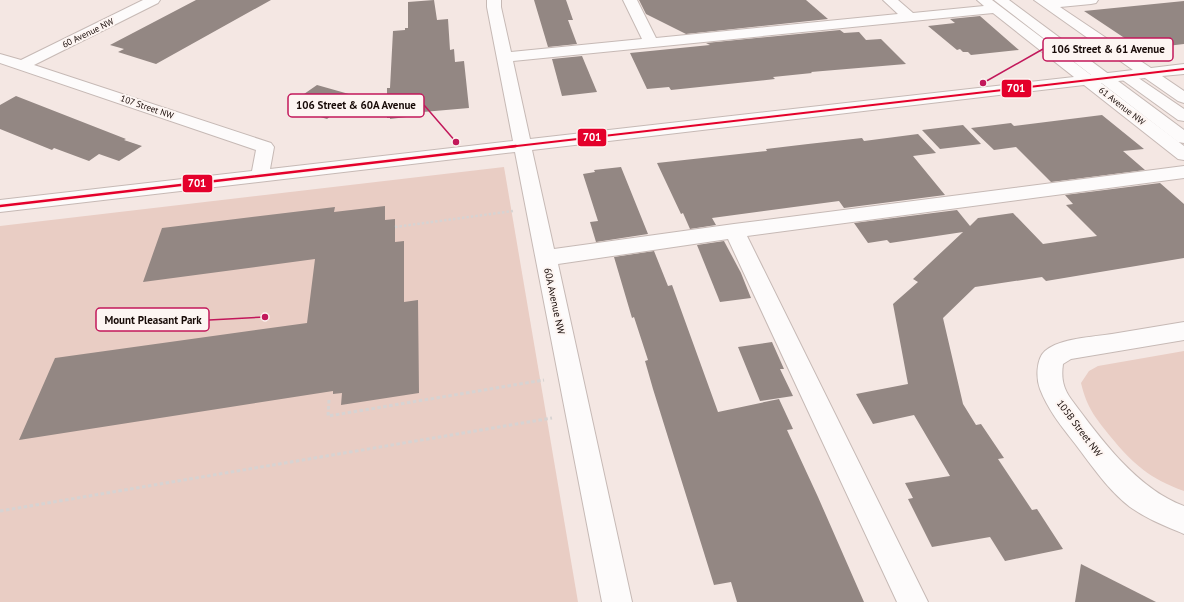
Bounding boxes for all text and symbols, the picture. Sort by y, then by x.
street label: 60 Avenue NW [60,15,116,50]
callout: 106 Street & 61 Avenue [1043,38,1173,61]
text: 106 Street & 61 Avenue [1051,42,1165,56]
line badge: 701 [1001,79,1032,98]
text: 701 [1007,81,1025,95]
street label: 61 Avenue NW [1097,84,1148,127]
street label: 107 Street NW [119,92,176,121]
callout: 106 Street & 60A Avenue [288,94,424,117]
text: 106 Street & 60A Avenue [296,98,416,112]
line badge: 701 [577,128,607,147]
text: 701 [583,130,601,144]
line badge: 701 [182,174,213,193]
text: 701 [188,176,206,190]
street label: 60A Avenue NW [541,267,568,336]
callout: Mount Pleasant Park [96,308,209,331]
text: Mount Pleasant Park [104,313,202,327]
street label: 105B Street NW [1054,397,1106,460]

